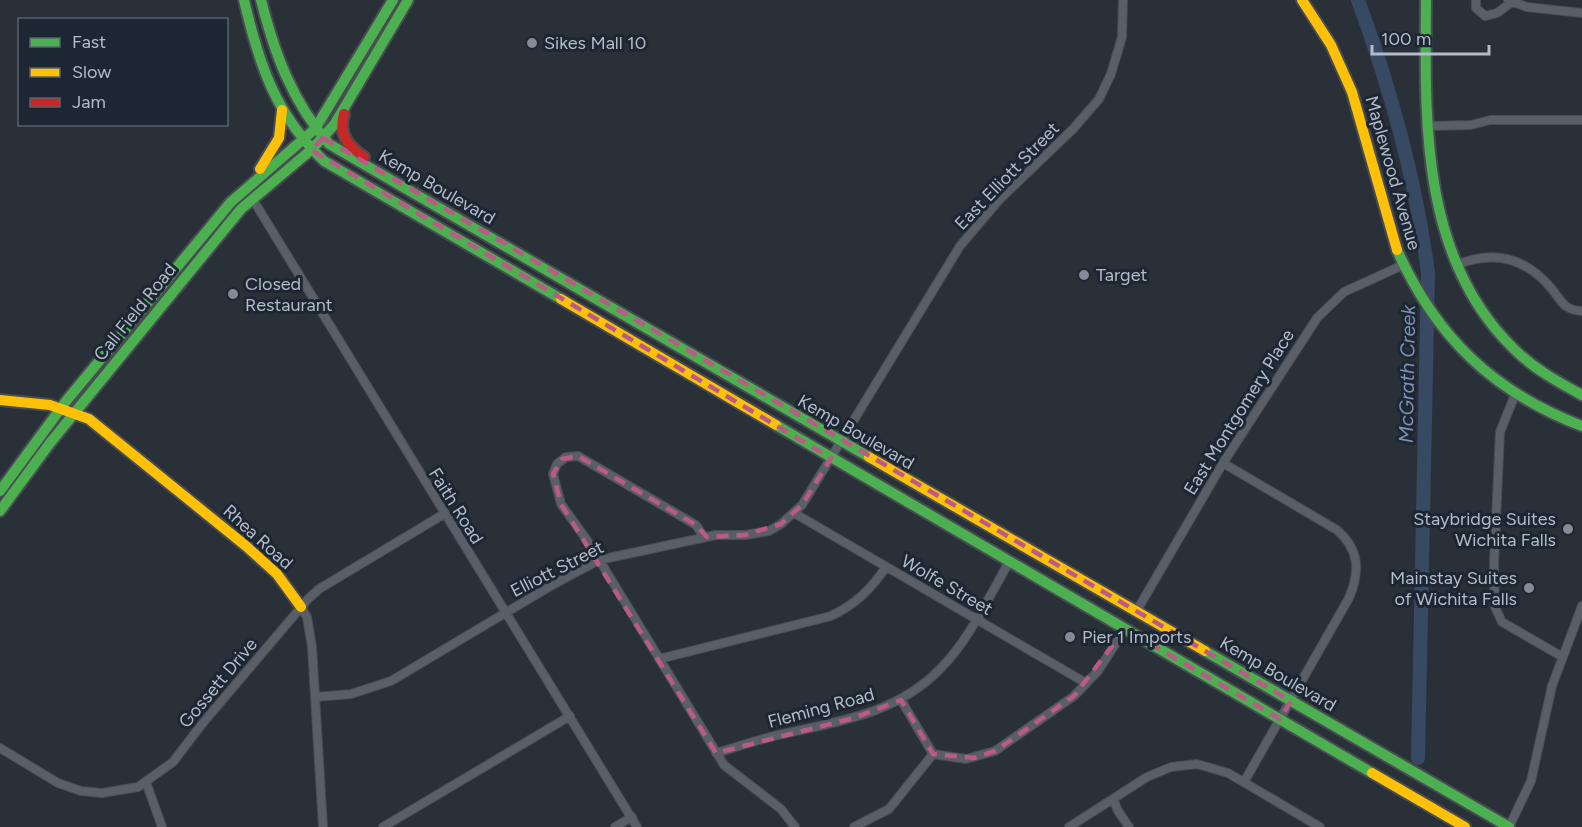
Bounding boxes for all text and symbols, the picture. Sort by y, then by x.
legend [18,18,228,126]
scale bar [1372,18,1489,56]
text: 100 m [1381,28,1431,50]
text: Fast [72,31,106,53]
place label: Sikes Mall 10 [544,32,646,54]
marker: Sikes Mall 10 [525,36,539,50]
text: Slow [72,61,111,83]
text: Jam [72,91,106,113]
street label: Maplewood Avenue [1360,93,1426,253]
street label: East Elliott Street [950,117,1064,234]
street label: Kemp Boulevard [375,145,499,229]
street label: Call Field Road [89,259,181,365]
place label: Target [1096,264,1147,286]
marker: Target [1077,268,1091,282]
place label: Closed Restaurant [245,273,333,316]
marker: Closed Restaurant [226,287,240,301]
water label: McGrath Creek [1394,303,1420,443]
street label: East Montgomery Place [1179,325,1299,499]
street label: Kemp Boulevard [794,390,918,474]
street label: Faith Road [424,464,488,548]
street label: Rhea Road [219,500,297,574]
place label: Staybridge Suites Wichita Falls [1413,508,1556,551]
marker: Staybridge Suites Wichita Falls [1561,522,1575,536]
street label: Elliott Street [507,536,607,602]
street label: Wolfe Street [897,550,997,620]
place label: Mainstay Suites of Wichita Falls [1390,567,1517,610]
marker: Mainstay Suites of Wichita Falls [1522,581,1536,595]
place label: Pier 1 Imports [1082,626,1191,648]
marker: Pier 1 Imports [1063,630,1077,644]
street label: Kemp Boulevard [1216,632,1340,716]
street label: Gossett Drive [174,634,262,732]
street label: Fleming Road [765,683,877,733]

